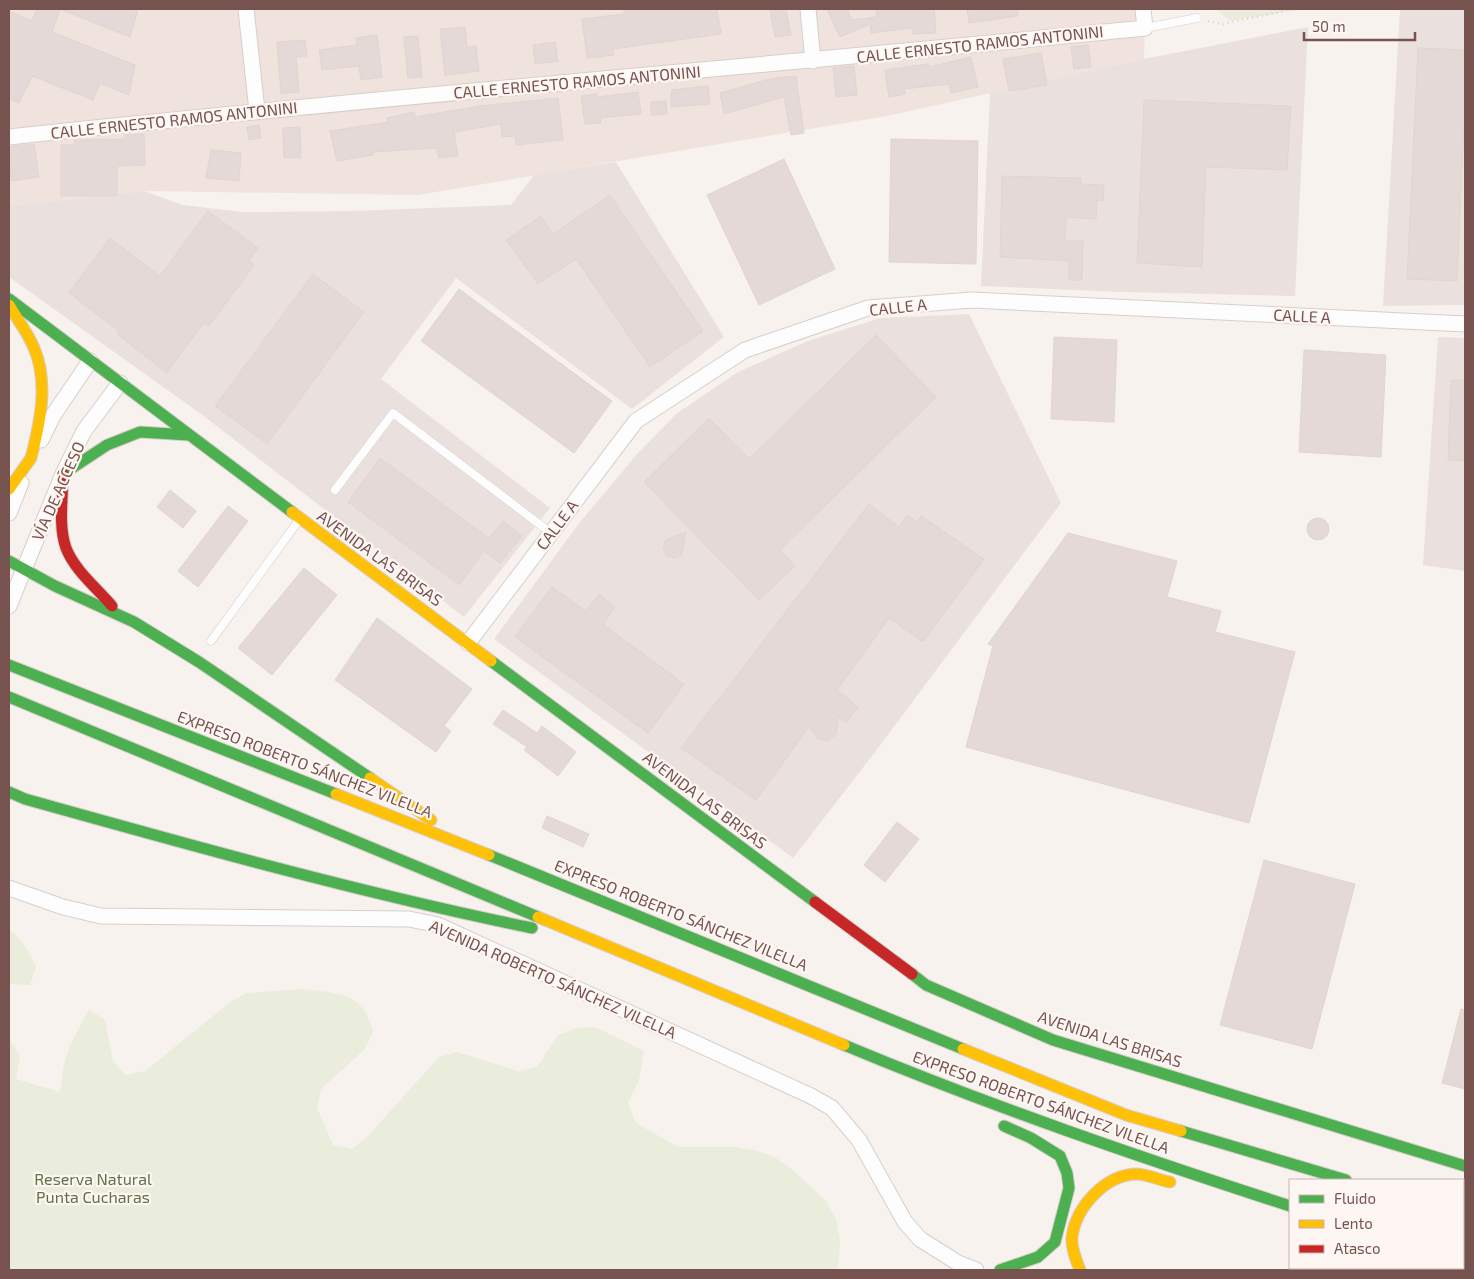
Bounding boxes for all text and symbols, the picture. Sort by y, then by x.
scale bar [1304,10,1415,42]
text: 50 m [1312,17,1346,35]
street label: CALLE ERNESTO RAMOS ANTONINI [856,21,1104,66]
street label: CALLE ERNESTO RAMOS ANTONINI [453,61,701,102]
street label: CALLE ERNESTO RAMOS ANTONINI [50,97,298,142]
street label: CALLE A [868,294,928,319]
street label: CALLE A [1273,305,1331,326]
street label: VÍA DE ACCESO [27,438,88,543]
street label: CALLE A [532,496,582,553]
street label: AVENIDA LAS BRISAS [314,506,447,609]
street label: EXPRESO ROBERTO SÁNCHEZ VILELLA [175,706,435,821]
street label: AVENIDA LAS BRISAS [640,747,771,852]
street label: EXPRESO ROBERTO SÁNCHEZ VILELLA [552,855,811,974]
street label: AVENIDA ROBERTO SÁNCHEZ VILELLA [427,915,680,1042]
street label: AVENIDA LAS BRISAS [1036,1006,1184,1071]
street label: EXPRESO ROBERTO SÁNCHEZ VILELLA [910,1046,1172,1157]
park label: Reserva Natural Punta Cucharas [34,1169,152,1206]
legend [1289,1179,1464,1269]
text: Fluido [1334,1189,1376,1207]
text: Lento [1334,1214,1373,1232]
text: Atasco [1334,1239,1380,1257]

